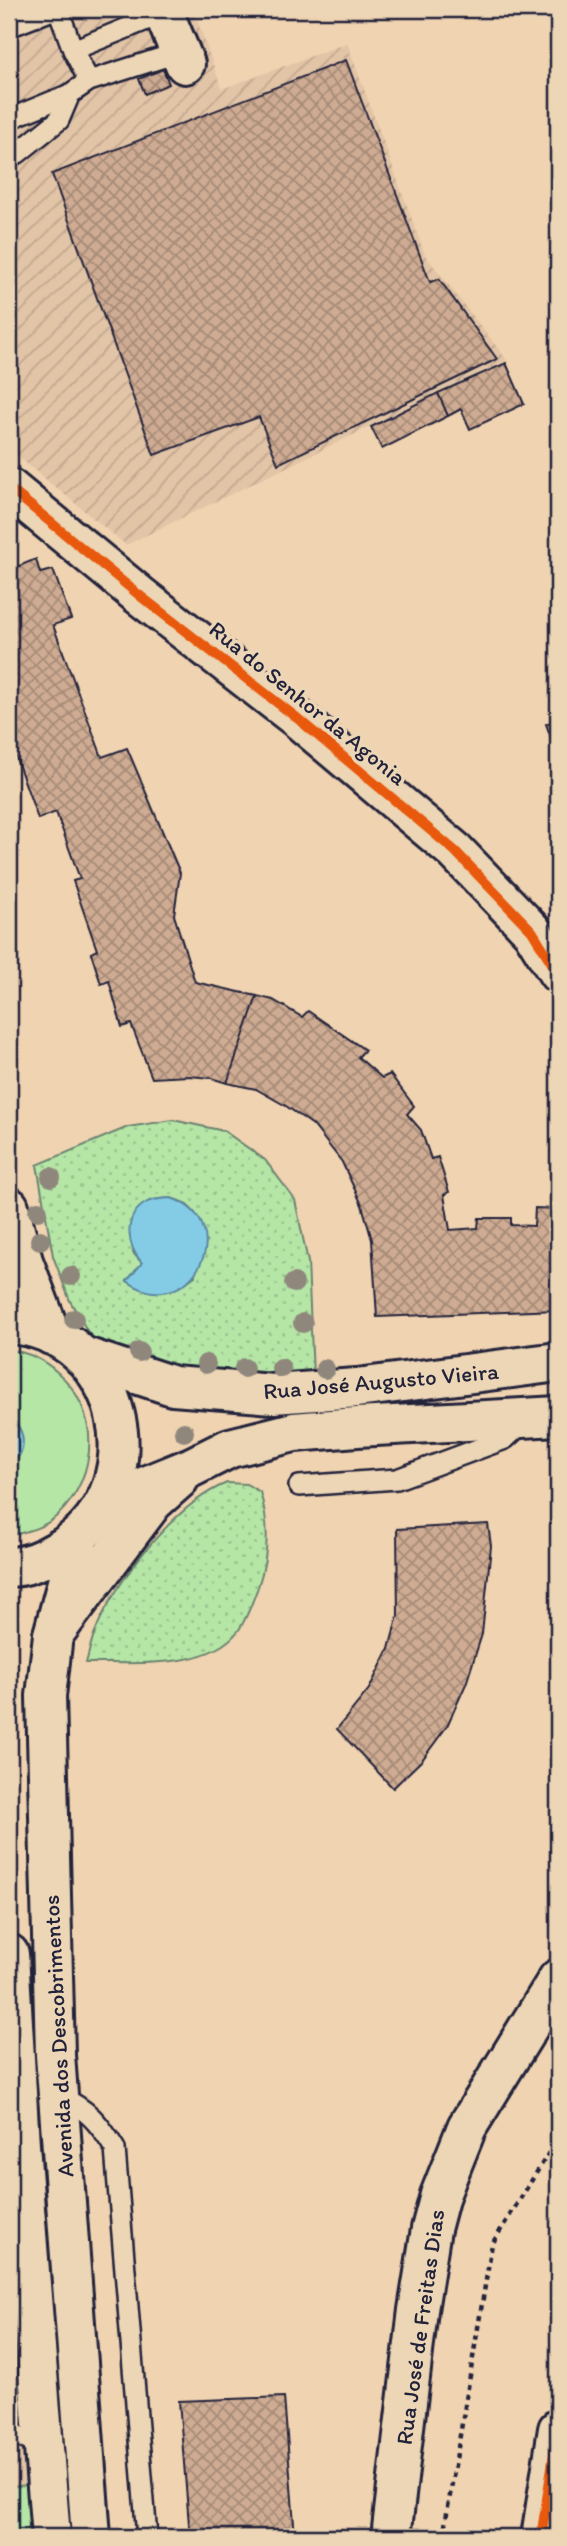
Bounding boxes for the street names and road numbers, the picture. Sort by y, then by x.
street label: Rua do Senhor da Agonia [204,615,412,791]
street label: Rua José Augusto Vieira [262,1357,500,1405]
street label: Avenida dos Descobrimentos [37,1894,79,2178]
street label: Rua José de Freitas Dias [390,2208,450,2446]

